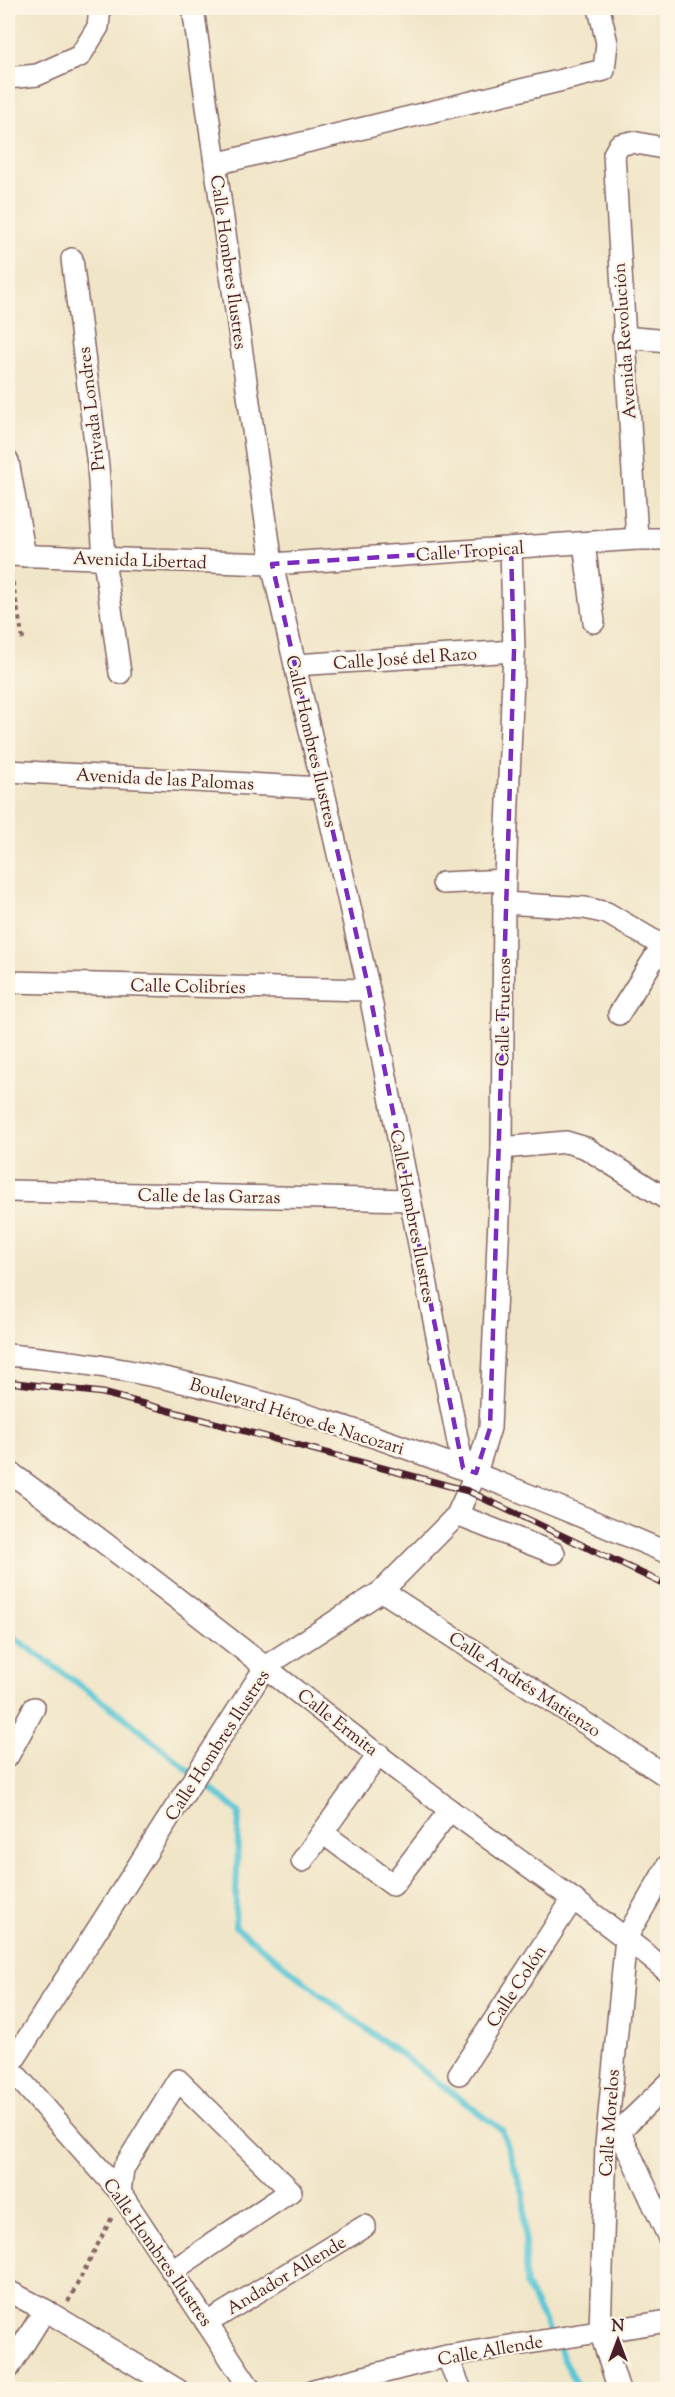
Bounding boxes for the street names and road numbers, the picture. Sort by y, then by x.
street label: Calle Hombres Ilustres [202,173,252,351]
street label: Avenida Revolución [608,261,644,420]
street label: Privada Londres [72,345,113,472]
street label: Calle Tropical [415,536,525,570]
street label: Avenida Libertad [73,547,207,577]
street label: Calle José del Razo [332,642,478,678]
street label: Calle Hombres Ilustres [278,653,343,830]
street label: Avenida de las Palomas [75,763,255,799]
street label: Calle Truenos [491,958,519,1067]
street label: Calle Colibríes [130,974,246,1002]
street label: Calle Hombres Ilustres [381,1128,441,1305]
street label: Calle de las Garzas [137,1184,281,1212]
street label: Boulevard Héroe de Nacozari [186,1373,407,1463]
street label: Calle Andrés Matienzo [442,1627,605,1745]
street label: Calle Hombres Ilustres [160,1665,277,1827]
street label: Calle Ermita [291,1684,383,1764]
street label: Calle Colón [481,1940,554,2033]
street label: Calle Morelos [594,2069,628,2178]
street label: Calle Hombres Ilustres [95,2174,217,2333]
street label: Andador Allende [222,2231,352,2323]
street label: Calle Allende [436,2330,545,2374]

